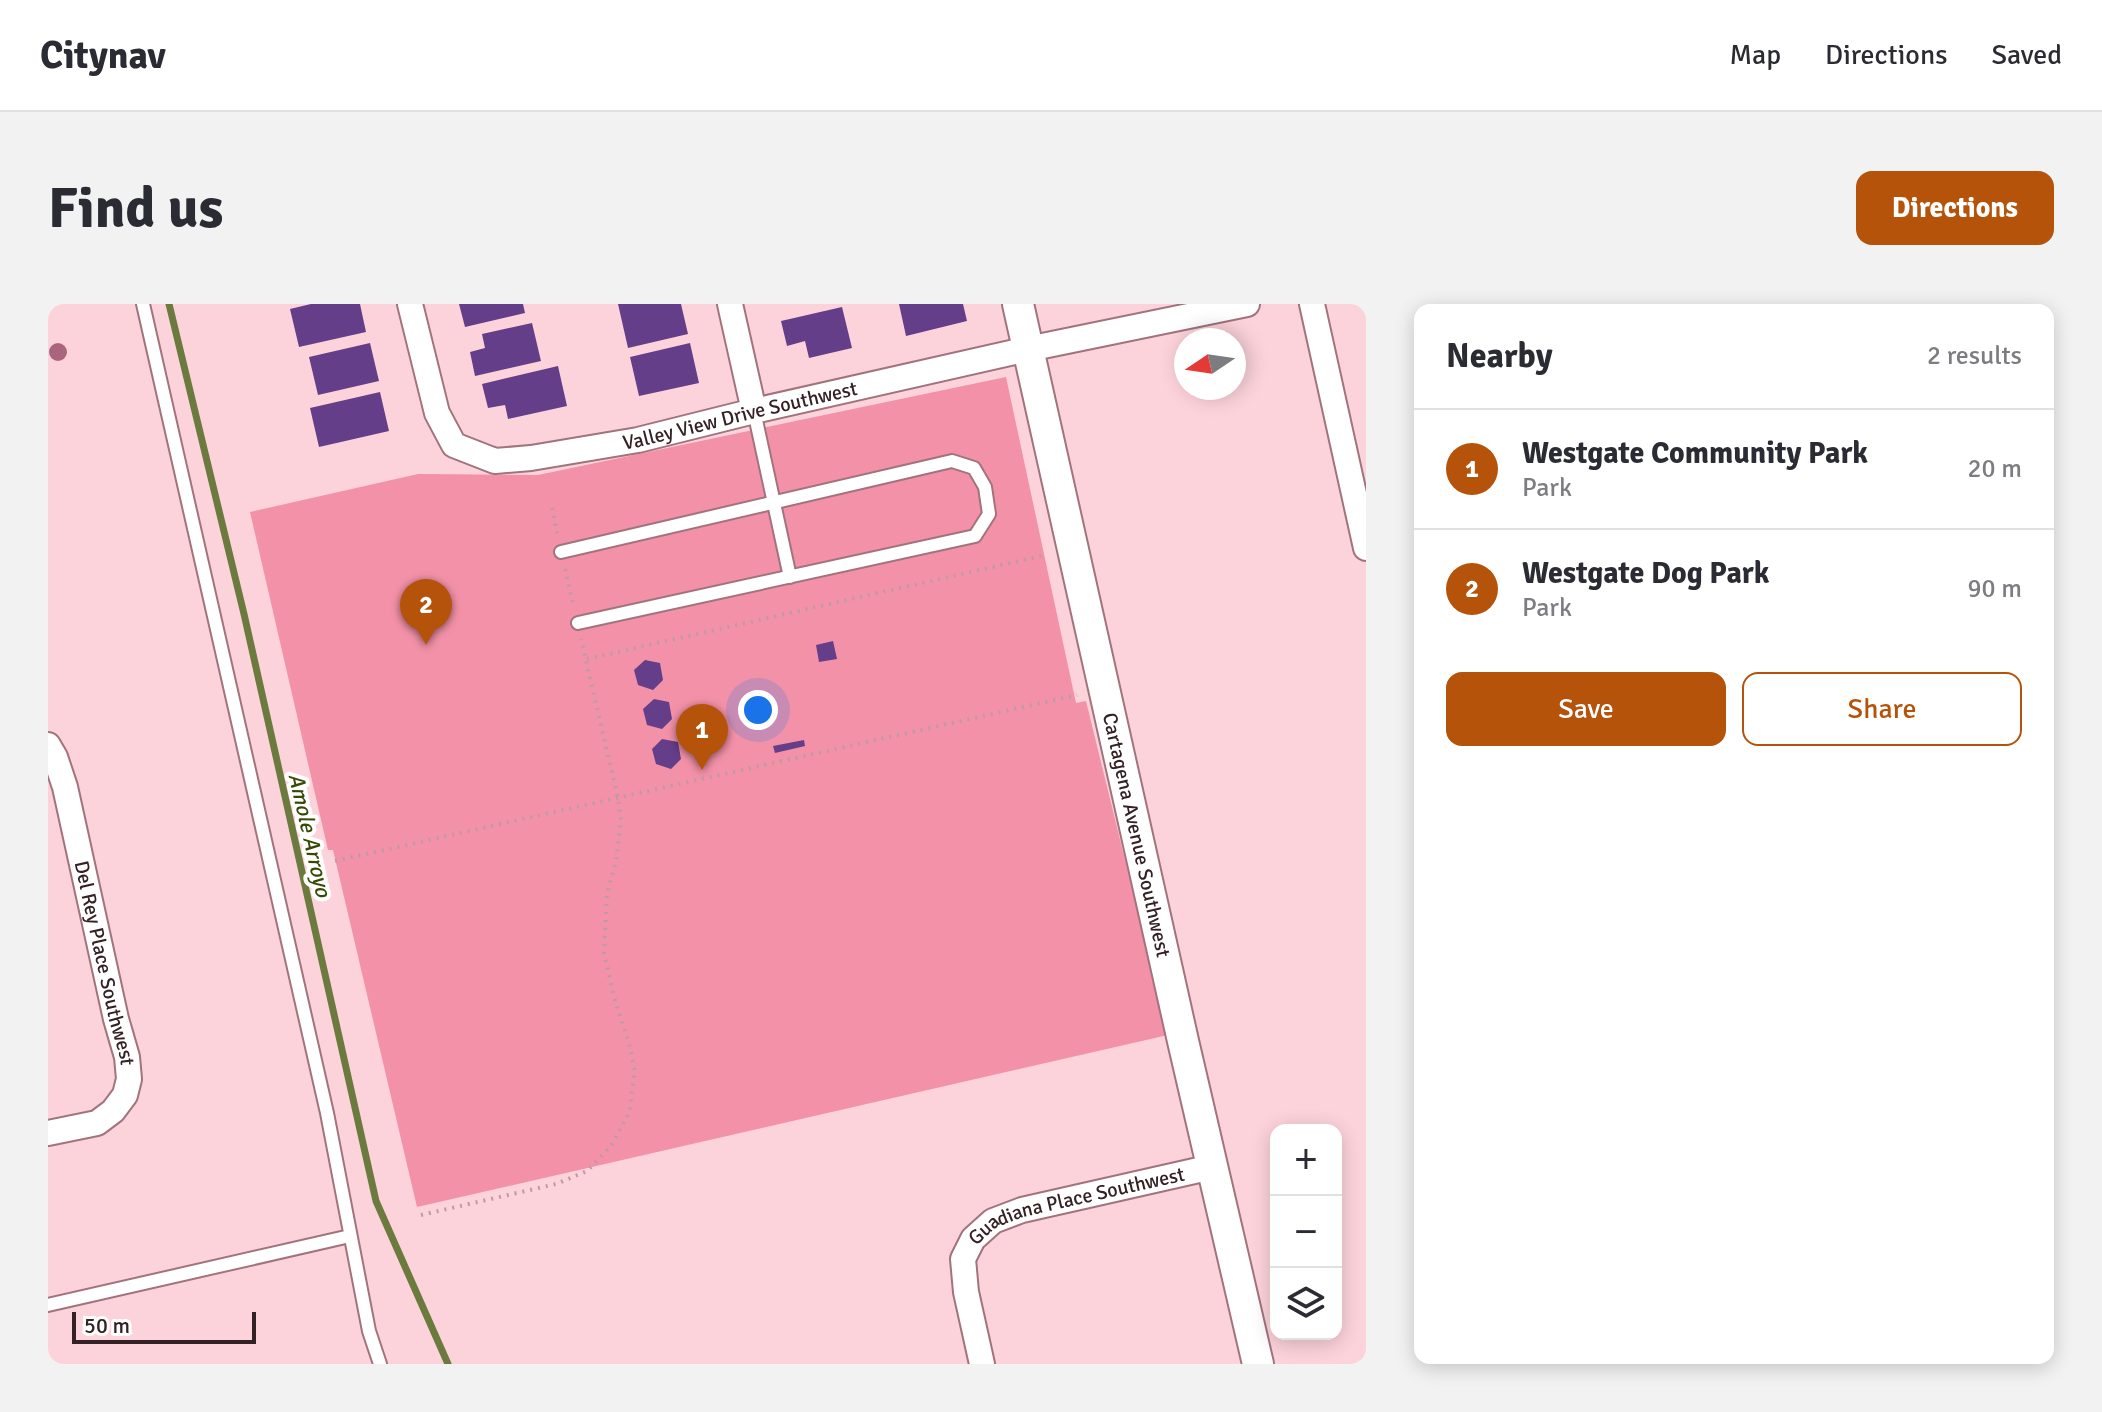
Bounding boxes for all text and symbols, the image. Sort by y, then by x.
text: Citynav [40,32,166,79]
text: Map [1729,38,1781,72]
text: Directions [1825,38,1947,72]
text: Saved [1991,38,2062,72]
button: Directions [1856,171,2054,245]
text: Find us [48,174,223,243]
north arrow [1174,328,1246,400]
text: Nearby [1446,335,1553,377]
text: 2 results [1927,340,2022,372]
street label: Valley View Drive Southwest [621,376,860,455]
text: Westgate Community Park [1522,435,1868,472]
text: 1 [1465,453,1479,485]
text: 20 m [1967,453,2022,485]
text: Park [1522,472,1572,504]
text: Westgate Dog Park [1522,555,1769,592]
text: 2 [1465,573,1479,605]
text: 90 m [1967,573,2022,605]
pin: 2 [400,579,452,645]
text: Park [1522,592,1572,624]
button: Save [1446,672,1726,746]
button: Share [1742,672,2022,746]
your location [738,690,778,730]
pin: 1 [676,704,728,770]
street label: Cartagena Avenue Southwest [1097,710,1176,960]
water label: Amole Arroyo [283,770,338,901]
street label: Del Rey Place Southwest [69,858,140,1066]
map controls [1270,1124,1342,1340]
button: + [1270,1124,1342,1196]
street label: Guadiana Place Southwest [963,1161,1187,1250]
button: − [1270,1196,1342,1268]
button: layers [1270,1268,1342,1340]
scale bar [72,1308,256,1344]
text: 50 m [84,1312,130,1339]

